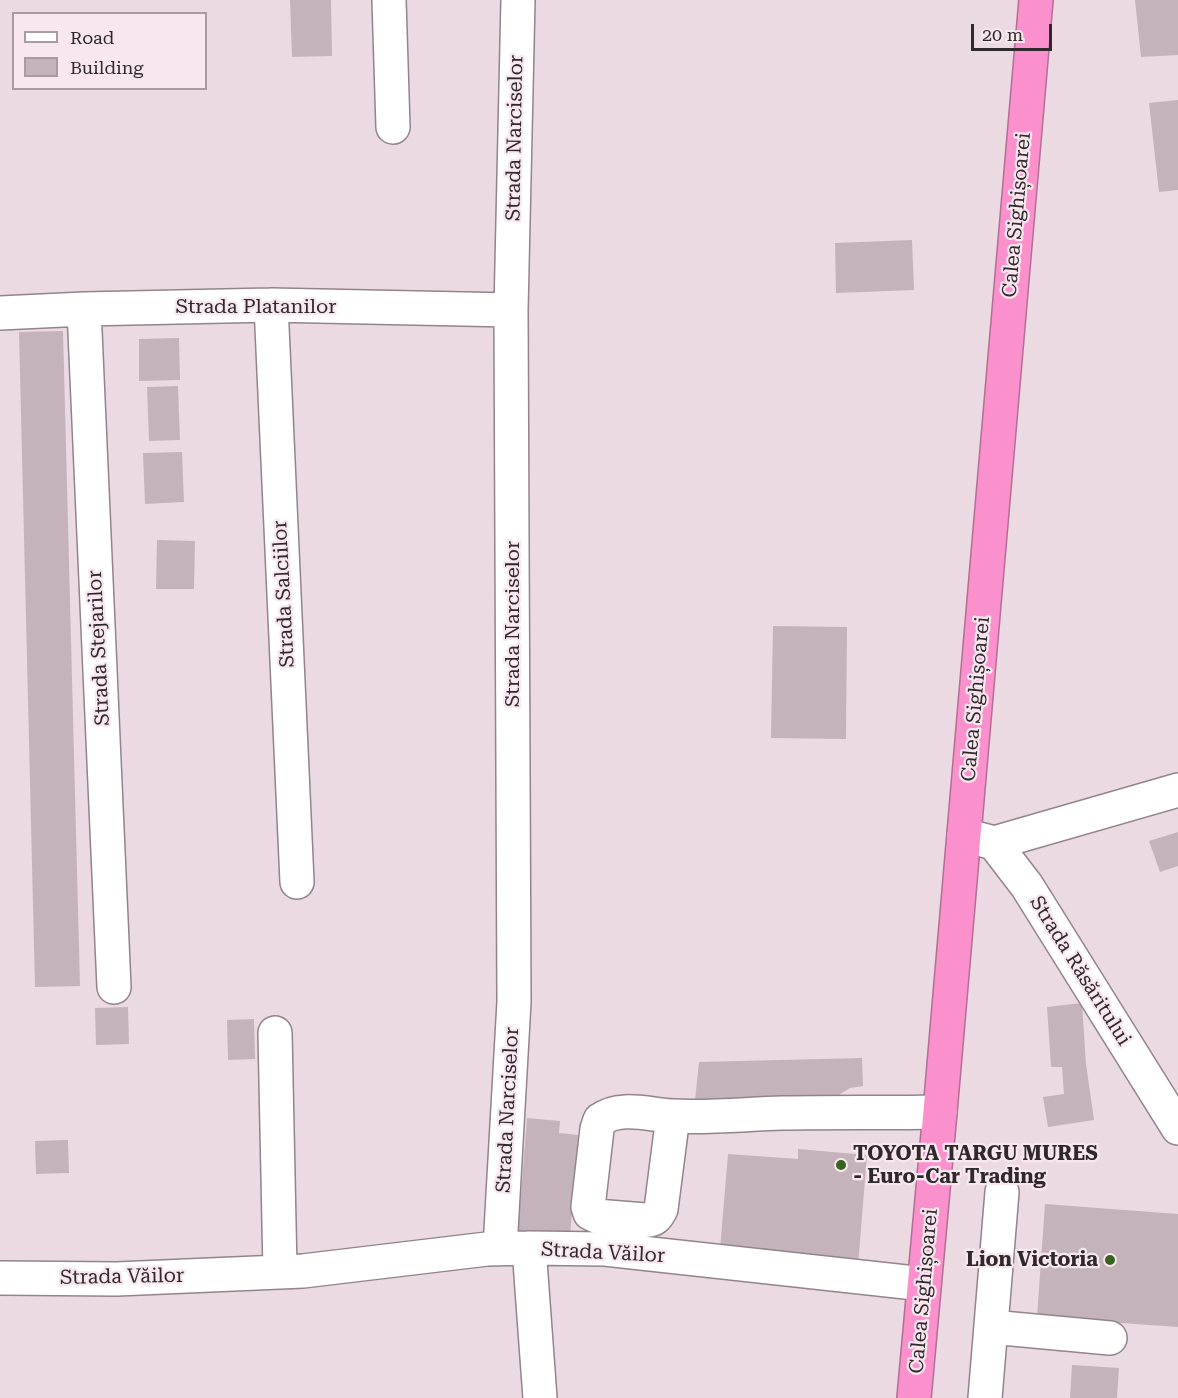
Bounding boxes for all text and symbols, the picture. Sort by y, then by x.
legend [12,12,207,90]
scale bar [974,12,1055,50]
text: 20 m [982,24,1023,45]
text: Road [70,27,114,48]
street label: Strada Narciselor [502,55,528,221]
text: Building [70,57,144,78]
street label: Calea Sighișoarei [998,132,1036,298]
street label: Strada Platanilor [176,295,336,319]
street label: Strada Salciilor [268,520,300,668]
street label: Strada Narciselor [501,541,525,707]
street label: Strada Stejarilor [83,570,115,726]
street label: Calea Sighișoarei [957,616,995,782]
street label: Strada Răsăritului [1024,892,1136,1050]
street label: Strada Narciselor [492,1026,524,1194]
place label: TOYOTA TARGU MURES - Euro-Car Trading [853,1142,1098,1189]
marker: TOYOTA TARGU MURES - Euro-Car Trading [834,1158,848,1172]
street label: Calea Sighișoarei [905,1208,943,1374]
street label: Strada Văilor [540,1238,666,1268]
place label: Lion Victoria [966,1248,1098,1272]
marker: Lion Victoria [1103,1253,1117,1267]
street label: Strada Văilor [60,1264,184,1290]

